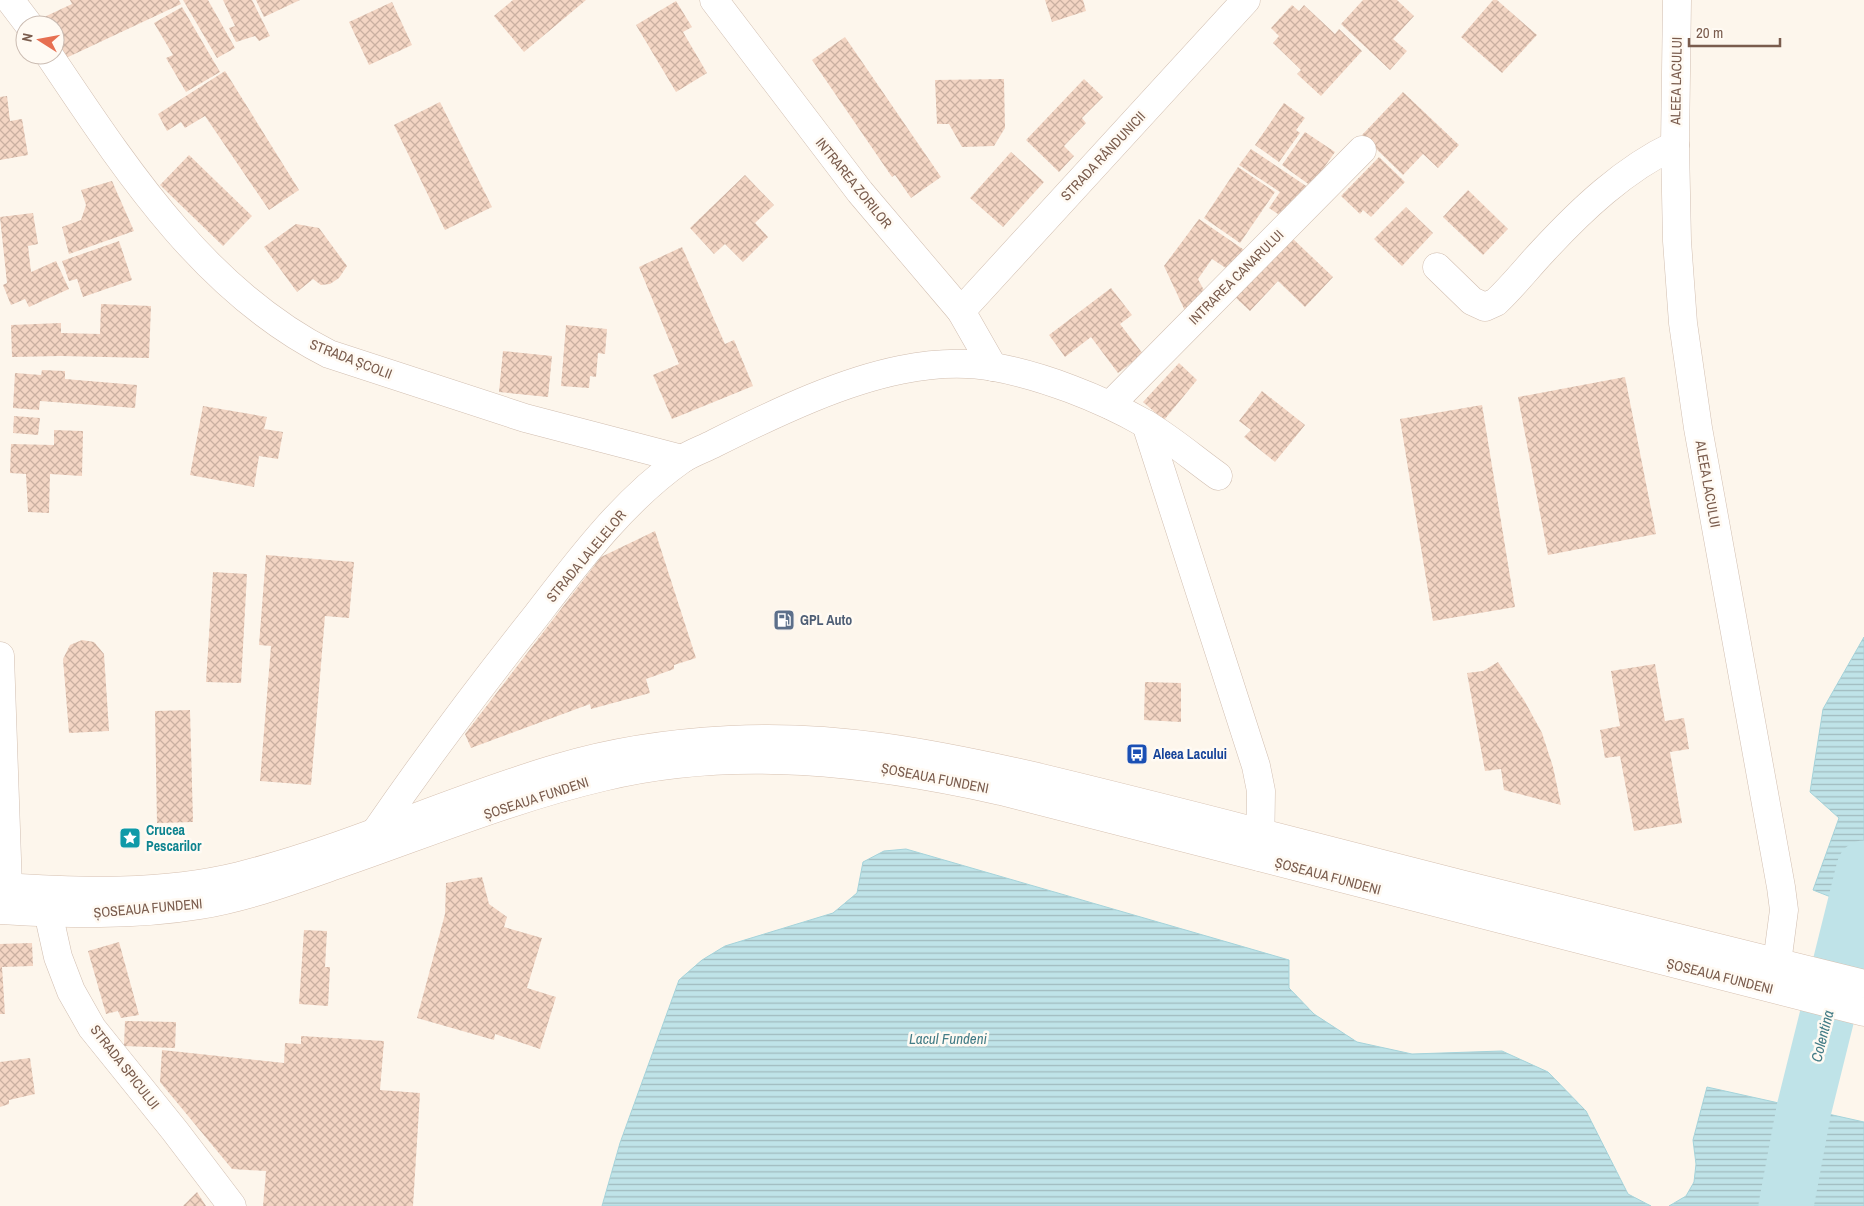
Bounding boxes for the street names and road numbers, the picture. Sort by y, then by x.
street label: ALEEA LACULUI [1666,37,1686,126]
street label: STRADA RÂNDUNICII [1057,107,1149,205]
street label: INTRAREA ZORILOR [812,134,896,232]
street label: INTRAREA CANARULUI [1185,226,1287,328]
street label: STRADA ȘCOLII [307,335,395,383]
street label: ALEEA LACULUI [1691,438,1725,529]
street label: STRADA LALELELOR [542,506,630,606]
street label: ȘOSEAUA FUNDENI [880,759,990,797]
street label: ȘOSEAUA FUNDENI [481,773,591,823]
street label: ȘOSEAUA FUNDENI [1273,853,1383,899]
street label: ȘOSEAUA FUNDENI [93,894,203,922]
street label: ȘOSEAUA FUNDENI [1665,954,1775,998]
street label: STRADA SPICULUI [86,1021,164,1113]

